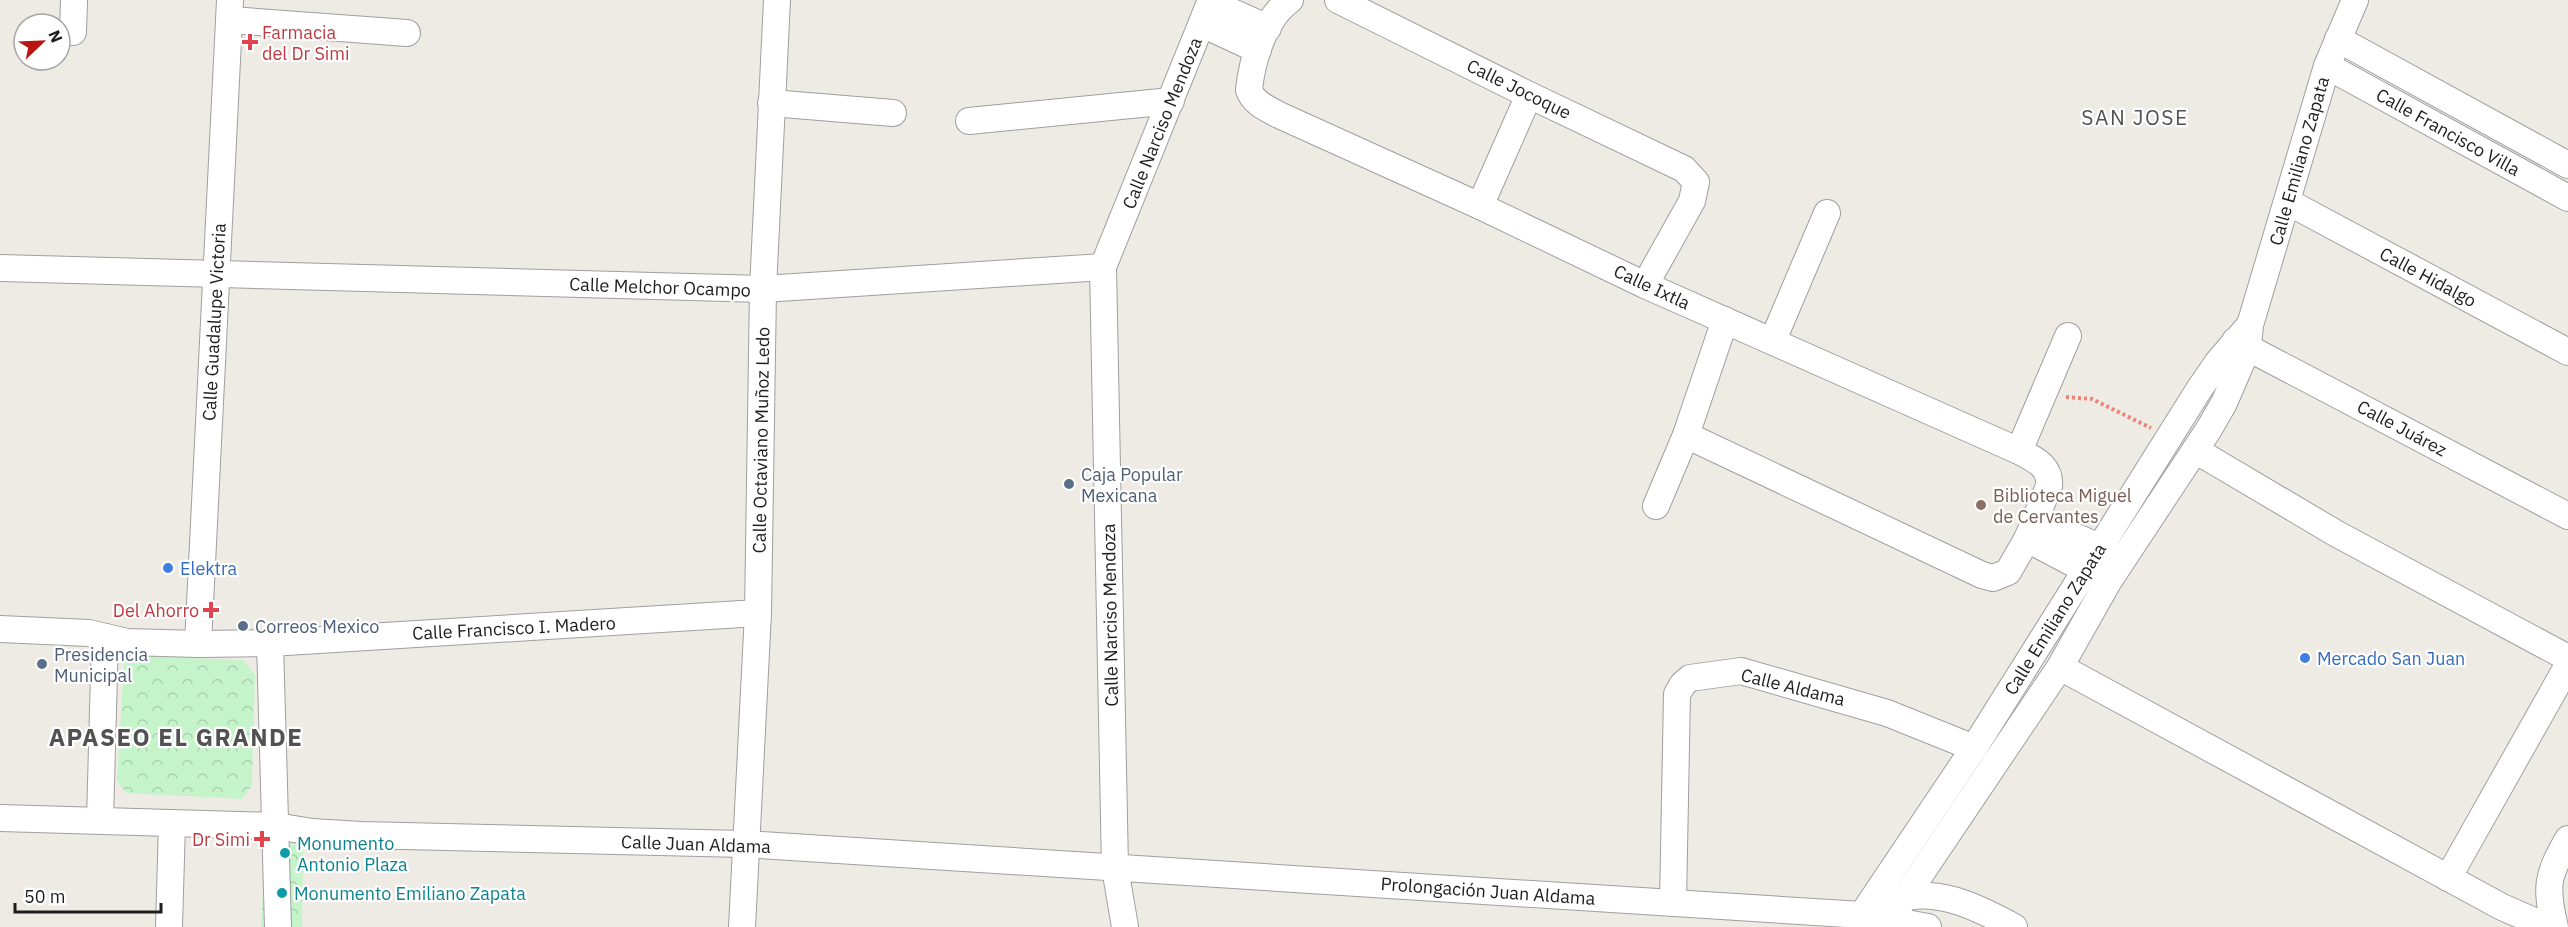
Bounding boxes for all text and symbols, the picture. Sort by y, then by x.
north arrow [12,12,72,72]
place label: Farmacia del Dr Simi [262,21,350,65]
text: N [44,27,67,45]
street label: Calle Narciso Mendoza [1117,33,1207,212]
marker: Farmacia del Dr Simi [243,35,257,49]
street label: Calle Jocoque [1463,54,1575,124]
street label: Calle Emiliano Zapata [2264,73,2334,248]
street label: Calle Francisco Villa [2372,83,2524,181]
district label: SAN JOSE [2081,103,2189,131]
street label: Calle Guadalupe Victoria [197,222,231,422]
street label: Calle Hidalgo [2376,242,2480,312]
street label: Calle Ixtla [1610,259,1694,315]
street label: Calle Melchor Ocampo [569,272,751,302]
street label: Calle Octaviano Muñoz Ledo [748,327,774,553]
street label: Calle Juárez [2353,395,2451,461]
place label: Caja Popular Mexicana [1081,463,1183,507]
marker: Caja Popular Mexicana [1062,477,1076,491]
place label: Biblioteca Miguel de Cervantes [1993,484,2132,528]
marker: Biblioteca Miguel de Cervantes [1974,498,1988,512]
street label: Calle Narciso Mendoza [1097,523,1123,707]
street label: Calle Emiliano Zapata [1999,538,2111,699]
place label: Elektra [180,557,237,580]
marker: Elektra [161,561,175,575]
place label: Del Ahorro [113,599,199,622]
marker: Del Ahorro [204,603,218,617]
street label: Calle Francisco I. Madero [412,611,616,645]
place label: Correos Mexico [255,615,379,638]
marker: Correos Mexico [236,619,250,633]
place label: Presidencia Municipal [54,643,148,687]
place label: Mercado San Juan [2317,647,2465,670]
marker: Mercado San Juan [2298,651,2312,665]
marker: Presidencia Municipal [35,657,49,671]
street label: Calle Aldama [1739,663,1848,711]
district label: APASEO EL GRANDE [49,721,303,753]
place label: Dr Simi [192,828,250,851]
street label: Calle Juan Aldama [621,830,772,858]
marker: Dr Simi [255,832,269,846]
place label: Monumento Antonio Plaza [297,832,408,876]
marker: Monumento Antonio Plaza [278,846,292,860]
street label: Prolongación Juan Aldama [1380,872,1596,910]
scale bar [15,876,160,914]
place label: Monumento Emiliano Zapata [294,882,526,905]
text: 50 m [24,885,66,908]
marker: Monumento Emiliano Zapata [275,886,289,900]

